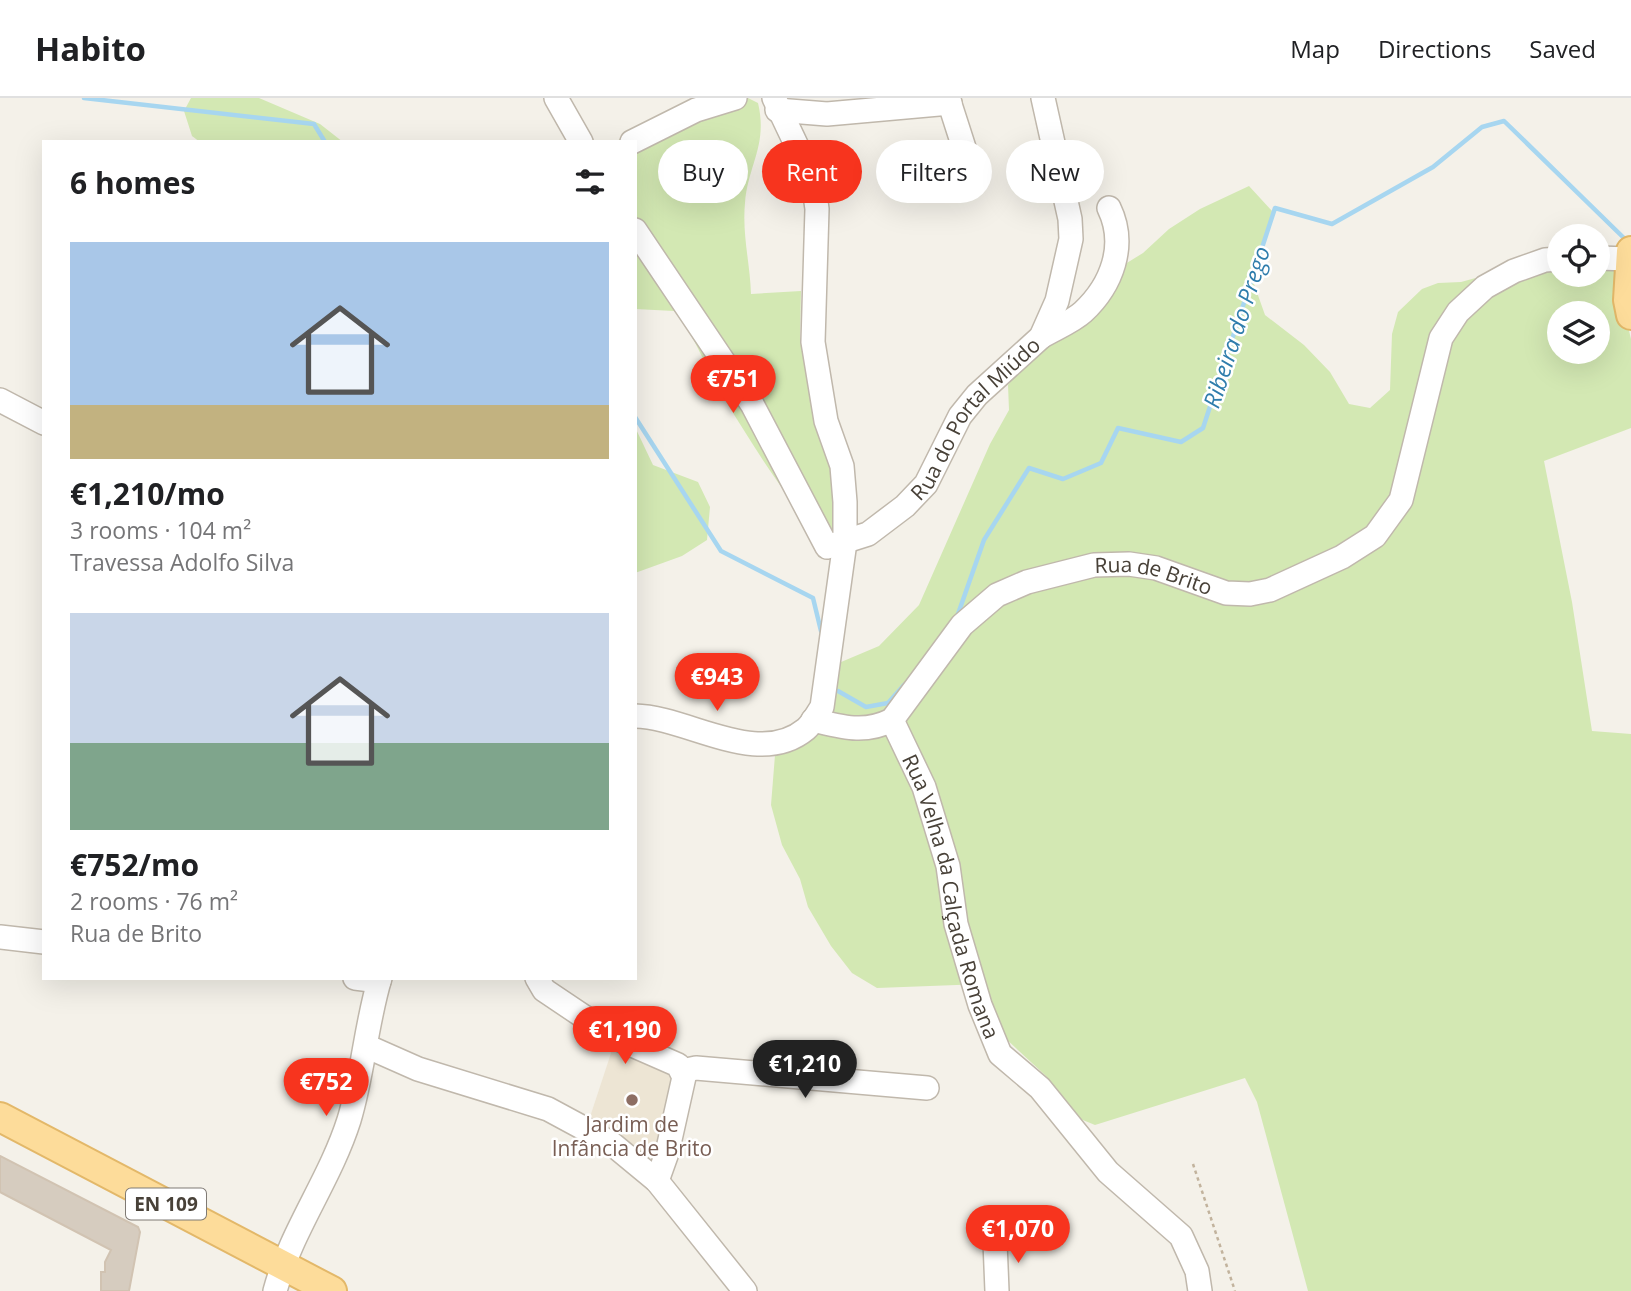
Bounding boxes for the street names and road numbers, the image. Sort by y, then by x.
street label: Rua do Portal Miúdo [904,331,1046,506]
street label: Rua de Brito [1094,550,1216,601]
street label: Rua Velha da Calçada Romana [896,749,1006,1043]
road number: EN 109 [126,1188,206,1220]

